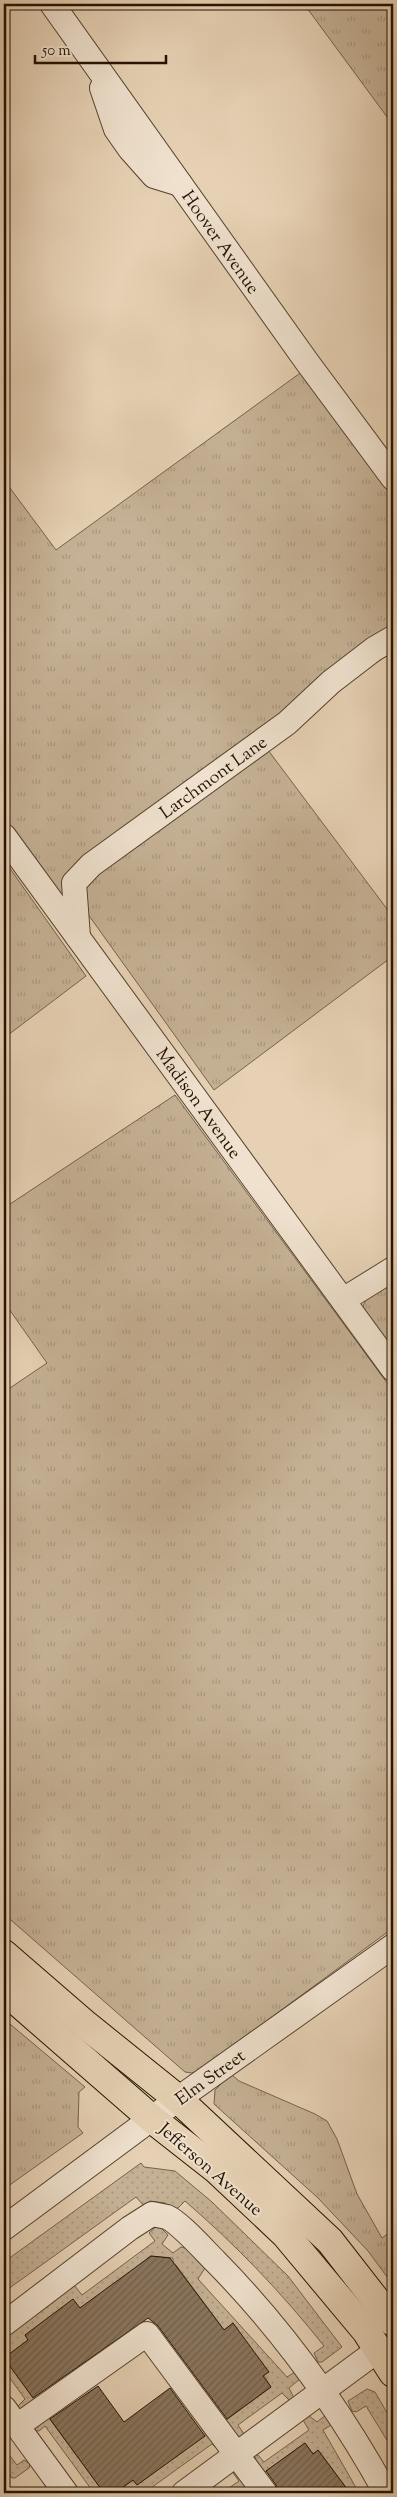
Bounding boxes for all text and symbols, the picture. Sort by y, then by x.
scale bar [35,32,166,64]
text: 50 m [41,41,71,62]
street label: Hoover Avenue [174,186,265,300]
street label: Larchmont Lane [155,731,273,827]
street label: Madison Avenue [148,1043,247,1165]
street label: Elm Street [171,2044,252,2113]
street label: Jefferson Avenue [151,2117,268,2223]

